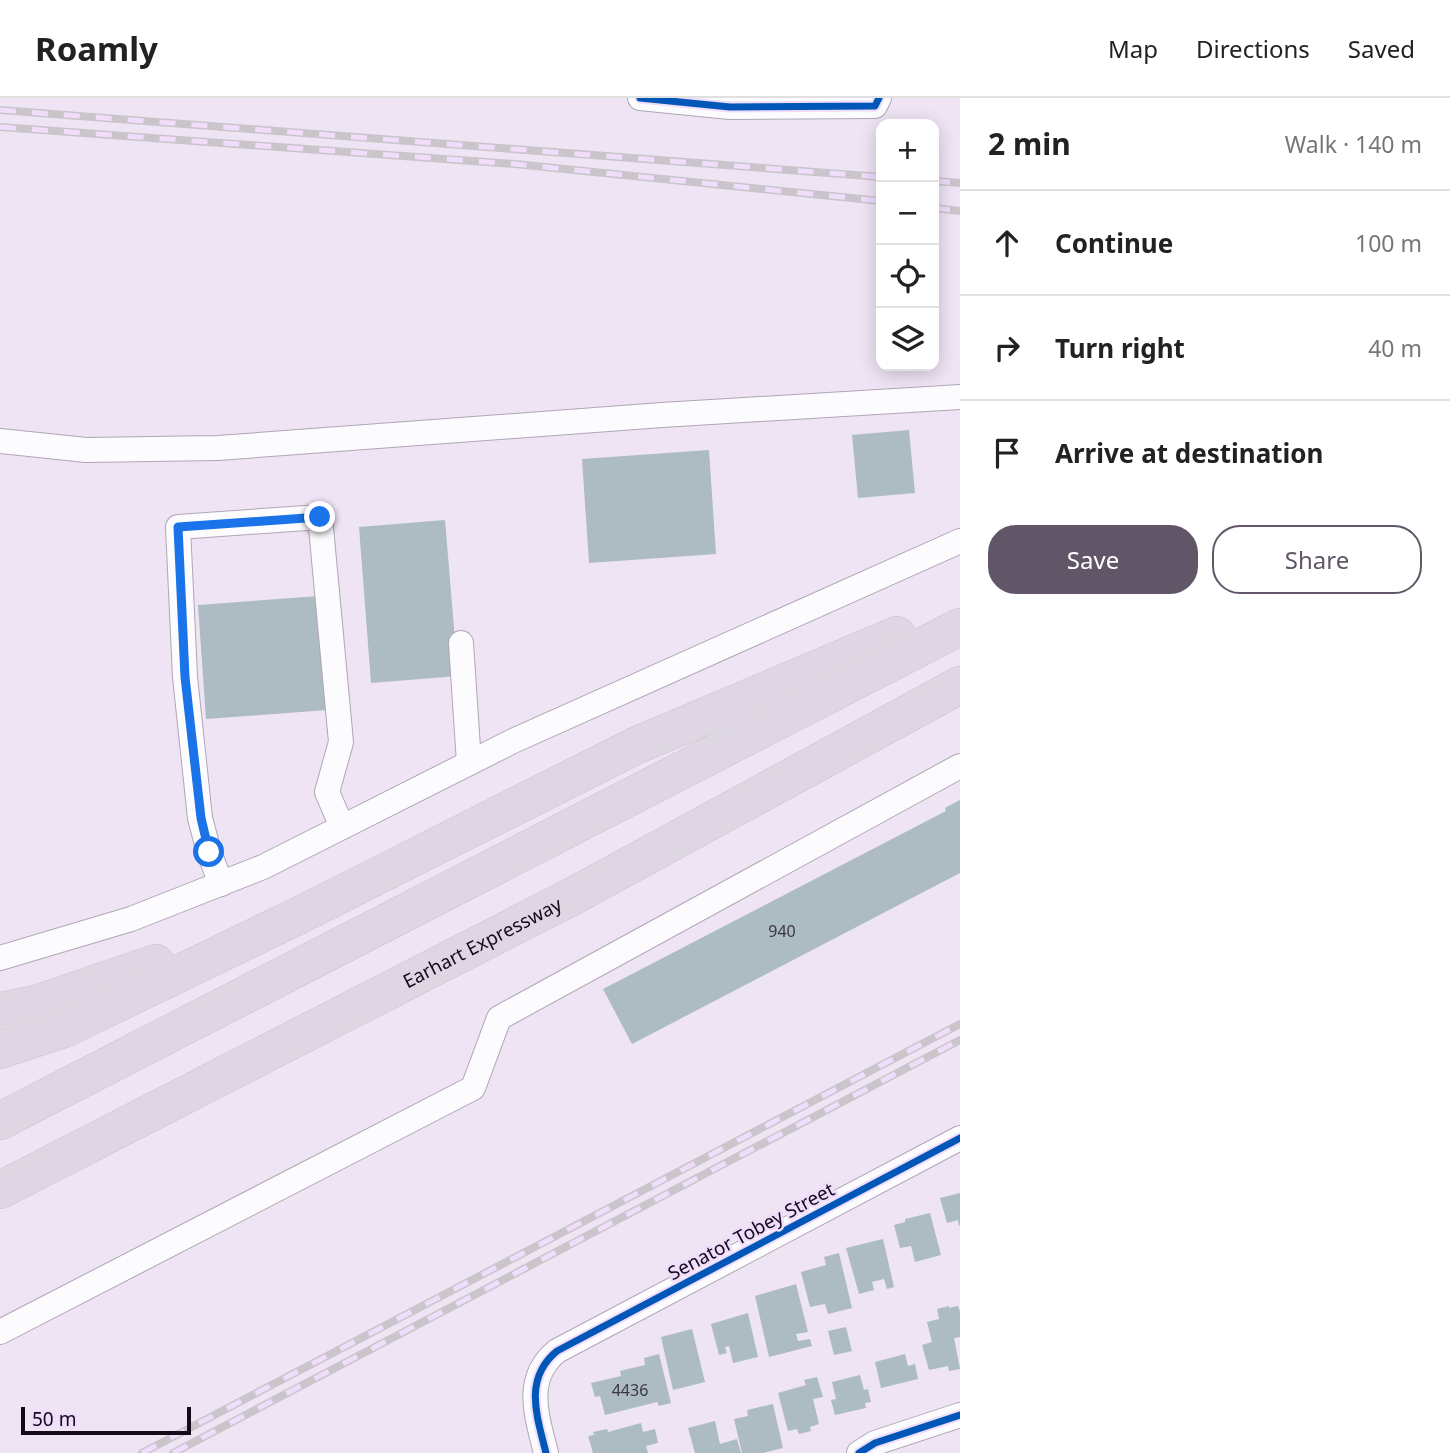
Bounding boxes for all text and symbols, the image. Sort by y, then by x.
text: Roamly [35,26,158,71]
text: Map [1108,32,1158,65]
text: Directions [1196,32,1310,65]
text: Saved [1348,32,1415,65]
map controls [876,119,939,371]
button: + [876,119,939,182]
text: 2 min [988,123,1071,164]
text: Walk · 140 m [1285,128,1422,160]
button: − [876,182,939,245]
icon: ahead [988,224,1026,262]
text: Continue [1055,225,1173,261]
text: 100 m [1355,227,1422,259]
button: locate [876,245,939,308]
button: layers [876,308,939,371]
icon: right [988,329,1026,367]
text: Turn right [1055,330,1185,366]
text: 40 m [1368,332,1422,364]
icon: arrive [988,434,1026,472]
text: Arrive at destination [1055,435,1324,471]
route end [304,501,335,532]
button: Save [988,525,1198,594]
button: Share [1212,525,1422,594]
route start [193,836,224,867]
street label: Earhart Expressway [398,891,566,994]
house number: 940 [768,920,796,942]
street label: Senator Tobey Street [663,1176,839,1286]
house number: 4436 [612,1379,648,1401]
scale bar [21,1404,191,1436]
text: 50 m [32,1406,76,1432]

